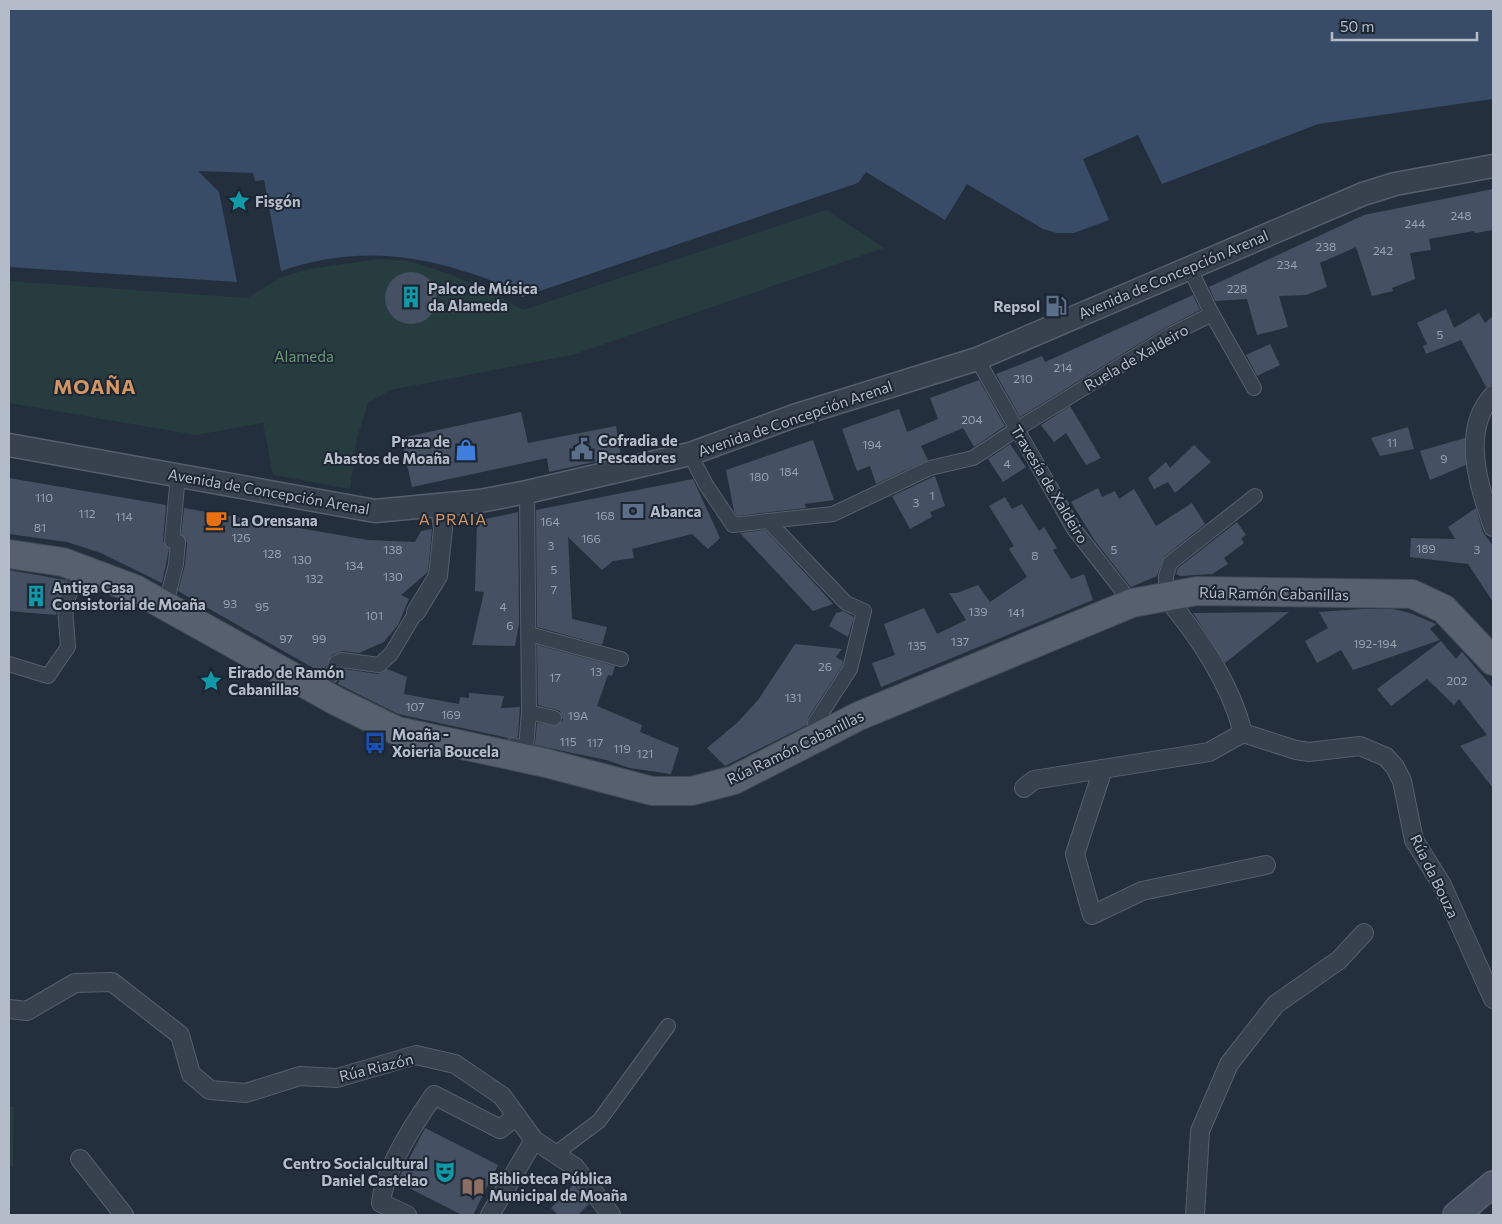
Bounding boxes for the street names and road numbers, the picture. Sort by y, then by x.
street label: Avenida de Concepción Arenal [1075,226,1271,322]
street label: Ruela de Xaldeiro [1081,320,1191,394]
street label: Avenida de Concepción Arenal [695,376,895,460]
street label: Travesía de Xaldeiro [1008,421,1093,547]
street label: Avenida de Concepción Arenal [167,464,371,518]
street label: Rúa Ramón Cabanillas [1199,583,1349,603]
street label: Rúa Ramón Cabanillas [724,706,867,788]
street label: Rúa da Bouza [1407,831,1463,921]
street label: Rúa Riazón [337,1049,415,1085]

